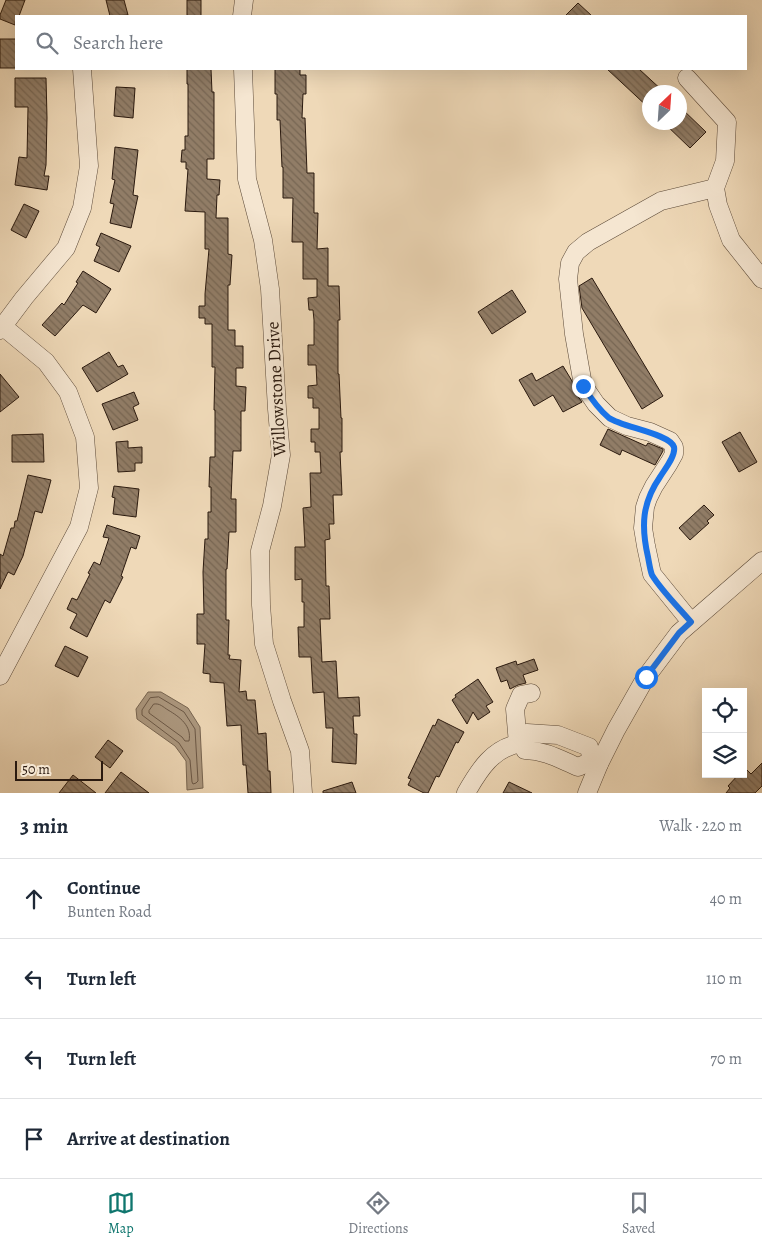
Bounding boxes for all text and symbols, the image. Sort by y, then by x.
search box [15,15,747,70]
icon: search [33,29,61,57]
text: Search here [73,30,163,56]
north arrow [642,85,687,130]
street label: Willowstone Drive [260,321,292,458]
route end [572,375,595,398]
route start [635,666,658,689]
map controls [702,688,747,778]
button: locate [702,688,747,733]
button: layers [702,733,747,778]
scale bar [15,758,102,781]
text: 50 m [22,760,50,779]
text: 3 min [20,812,68,840]
text: Walk · 220 m [659,815,742,837]
text: Continue [67,875,141,901]
icon: ahead [20,885,48,913]
text: 40 m [710,888,742,910]
text: Bunten Road [67,901,152,923]
icon: left [20,965,48,993]
text: Turn left [67,966,136,992]
text: 110 m [706,968,742,990]
icon: left [20,1045,48,1073]
text: Turn left [67,1046,136,1072]
text: 70 m [710,1048,742,1070]
icon: arrive [20,1125,48,1153]
text: Arrive at destination [67,1126,230,1152]
tab: Map [107,1189,135,1238]
tab: Directions [348,1189,408,1238]
tab: Saved [622,1189,655,1238]

